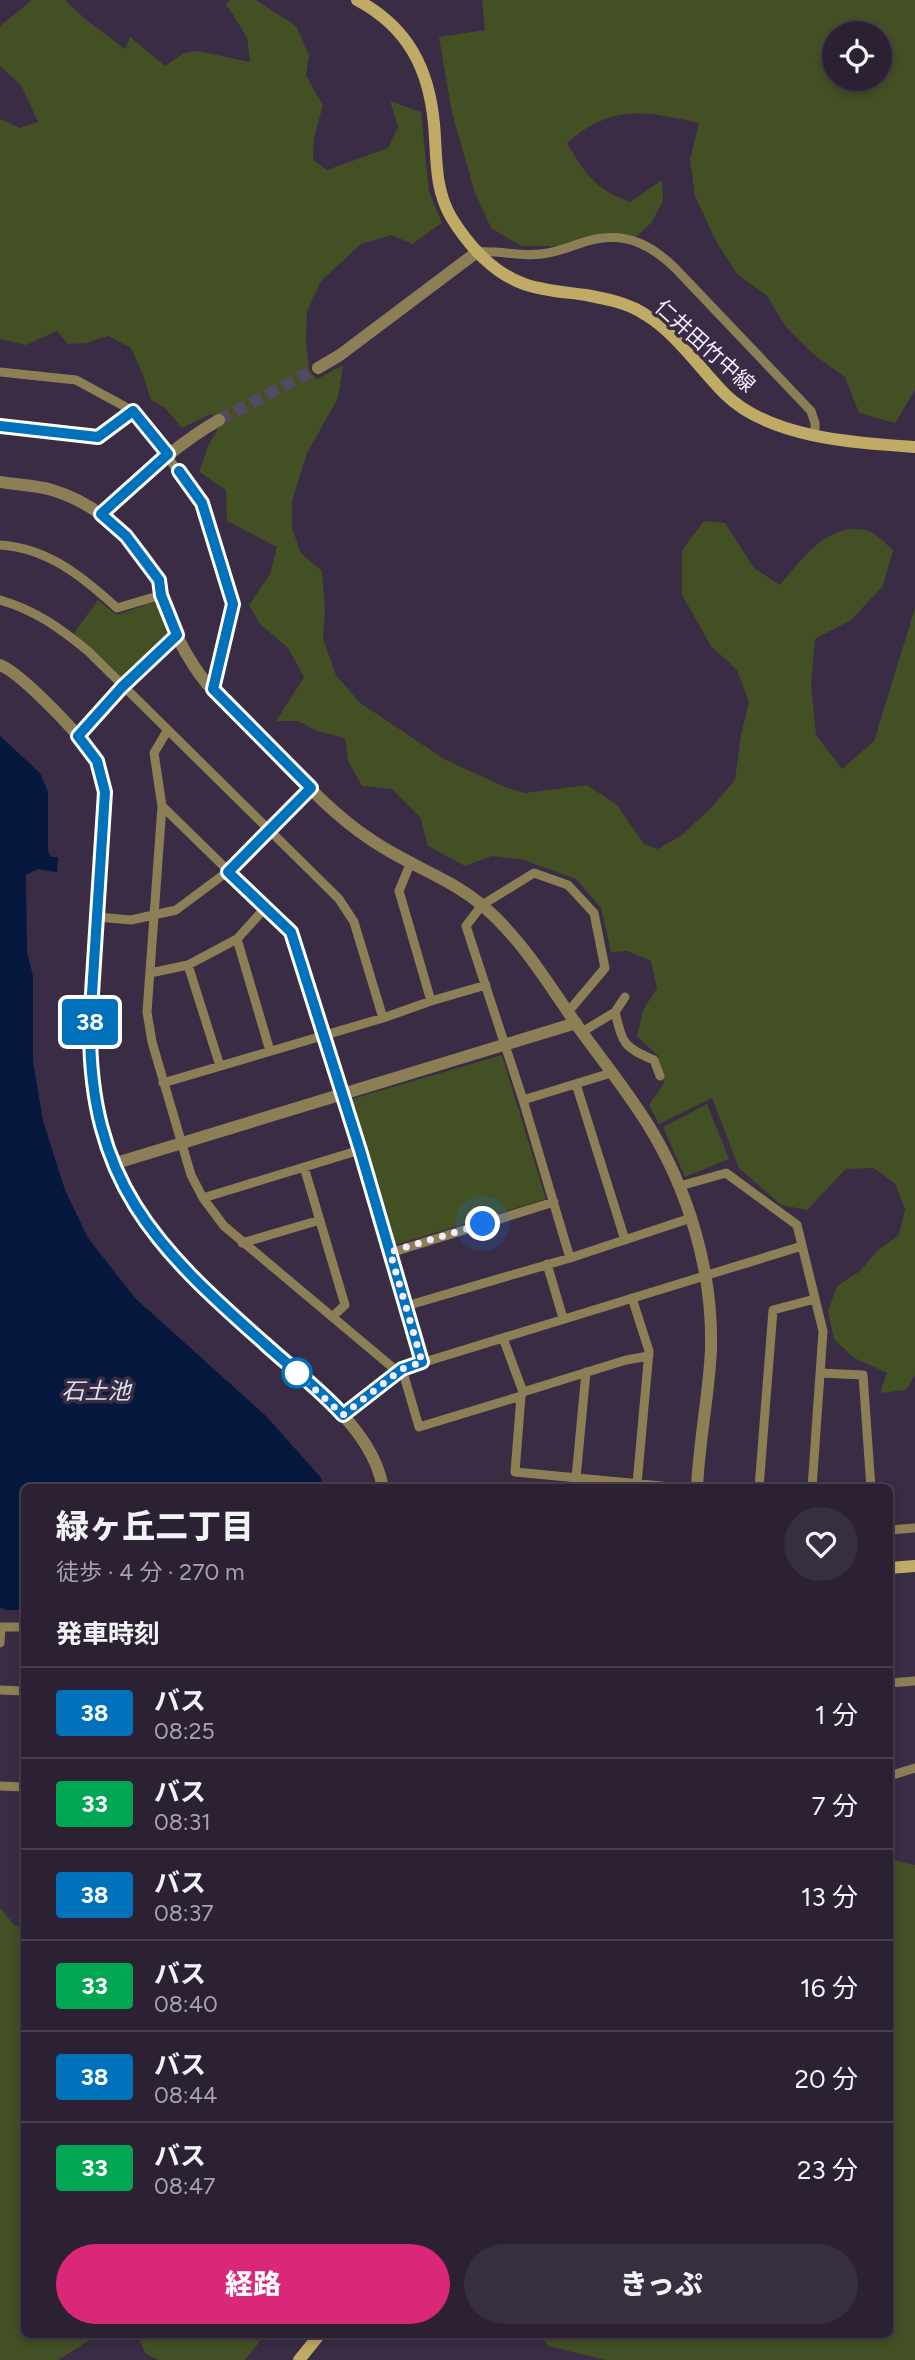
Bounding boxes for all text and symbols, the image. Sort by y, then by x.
map controls [822,21,892,91]
button: locate [822,21,892,91]
street label: 仁井田竹中線 [650,294,761,397]
line badge: 38 [58,999,122,1045]
text: 38 [76,1007,104,1036]
your location [465,1206,500,1241]
unlabelled marker [282,1358,312,1388]
water label: 石土池 [62,1377,133,1405]
text: 緑ヶ丘二丁目 [56,1507,254,1546]
button: heart [784,1507,858,1581]
text: 徒歩 · 4 分 · 270 m [56,1558,245,1586]
text: 発車時刻 [56,1618,160,1650]
text: バス [154,1685,206,1717]
text: 38 [80,1698,109,1727]
text: 1 分 [815,1699,858,1731]
text: 08:25 [154,1717,215,1745]
text: バス [154,1776,206,1808]
text: 33 [81,1789,108,1818]
text: 7 分 [812,1790,858,1822]
text: 08:31 [154,1808,211,1836]
text: バス [154,1867,206,1899]
text: 38 [80,1880,109,1909]
text: 13 分 [801,1881,858,1913]
text: 08:37 [154,1899,214,1927]
text: バス [154,1958,206,1990]
text: 33 [81,1971,108,2000]
text: 16 分 [800,1972,858,2004]
text: 08:40 [154,1990,218,2018]
text: バス [154,2049,206,2081]
text: 38 [80,2062,109,2091]
text: 20 分 [794,2063,858,2095]
text: 08:44 [154,2081,217,2109]
text: バス [154,2140,206,2172]
text: 33 [81,2153,108,2182]
text: 23 分 [797,2154,858,2186]
text: 08:47 [154,2172,215,2200]
button: 経路 [56,2244,450,2324]
button: きっぷ [464,2244,858,2324]

